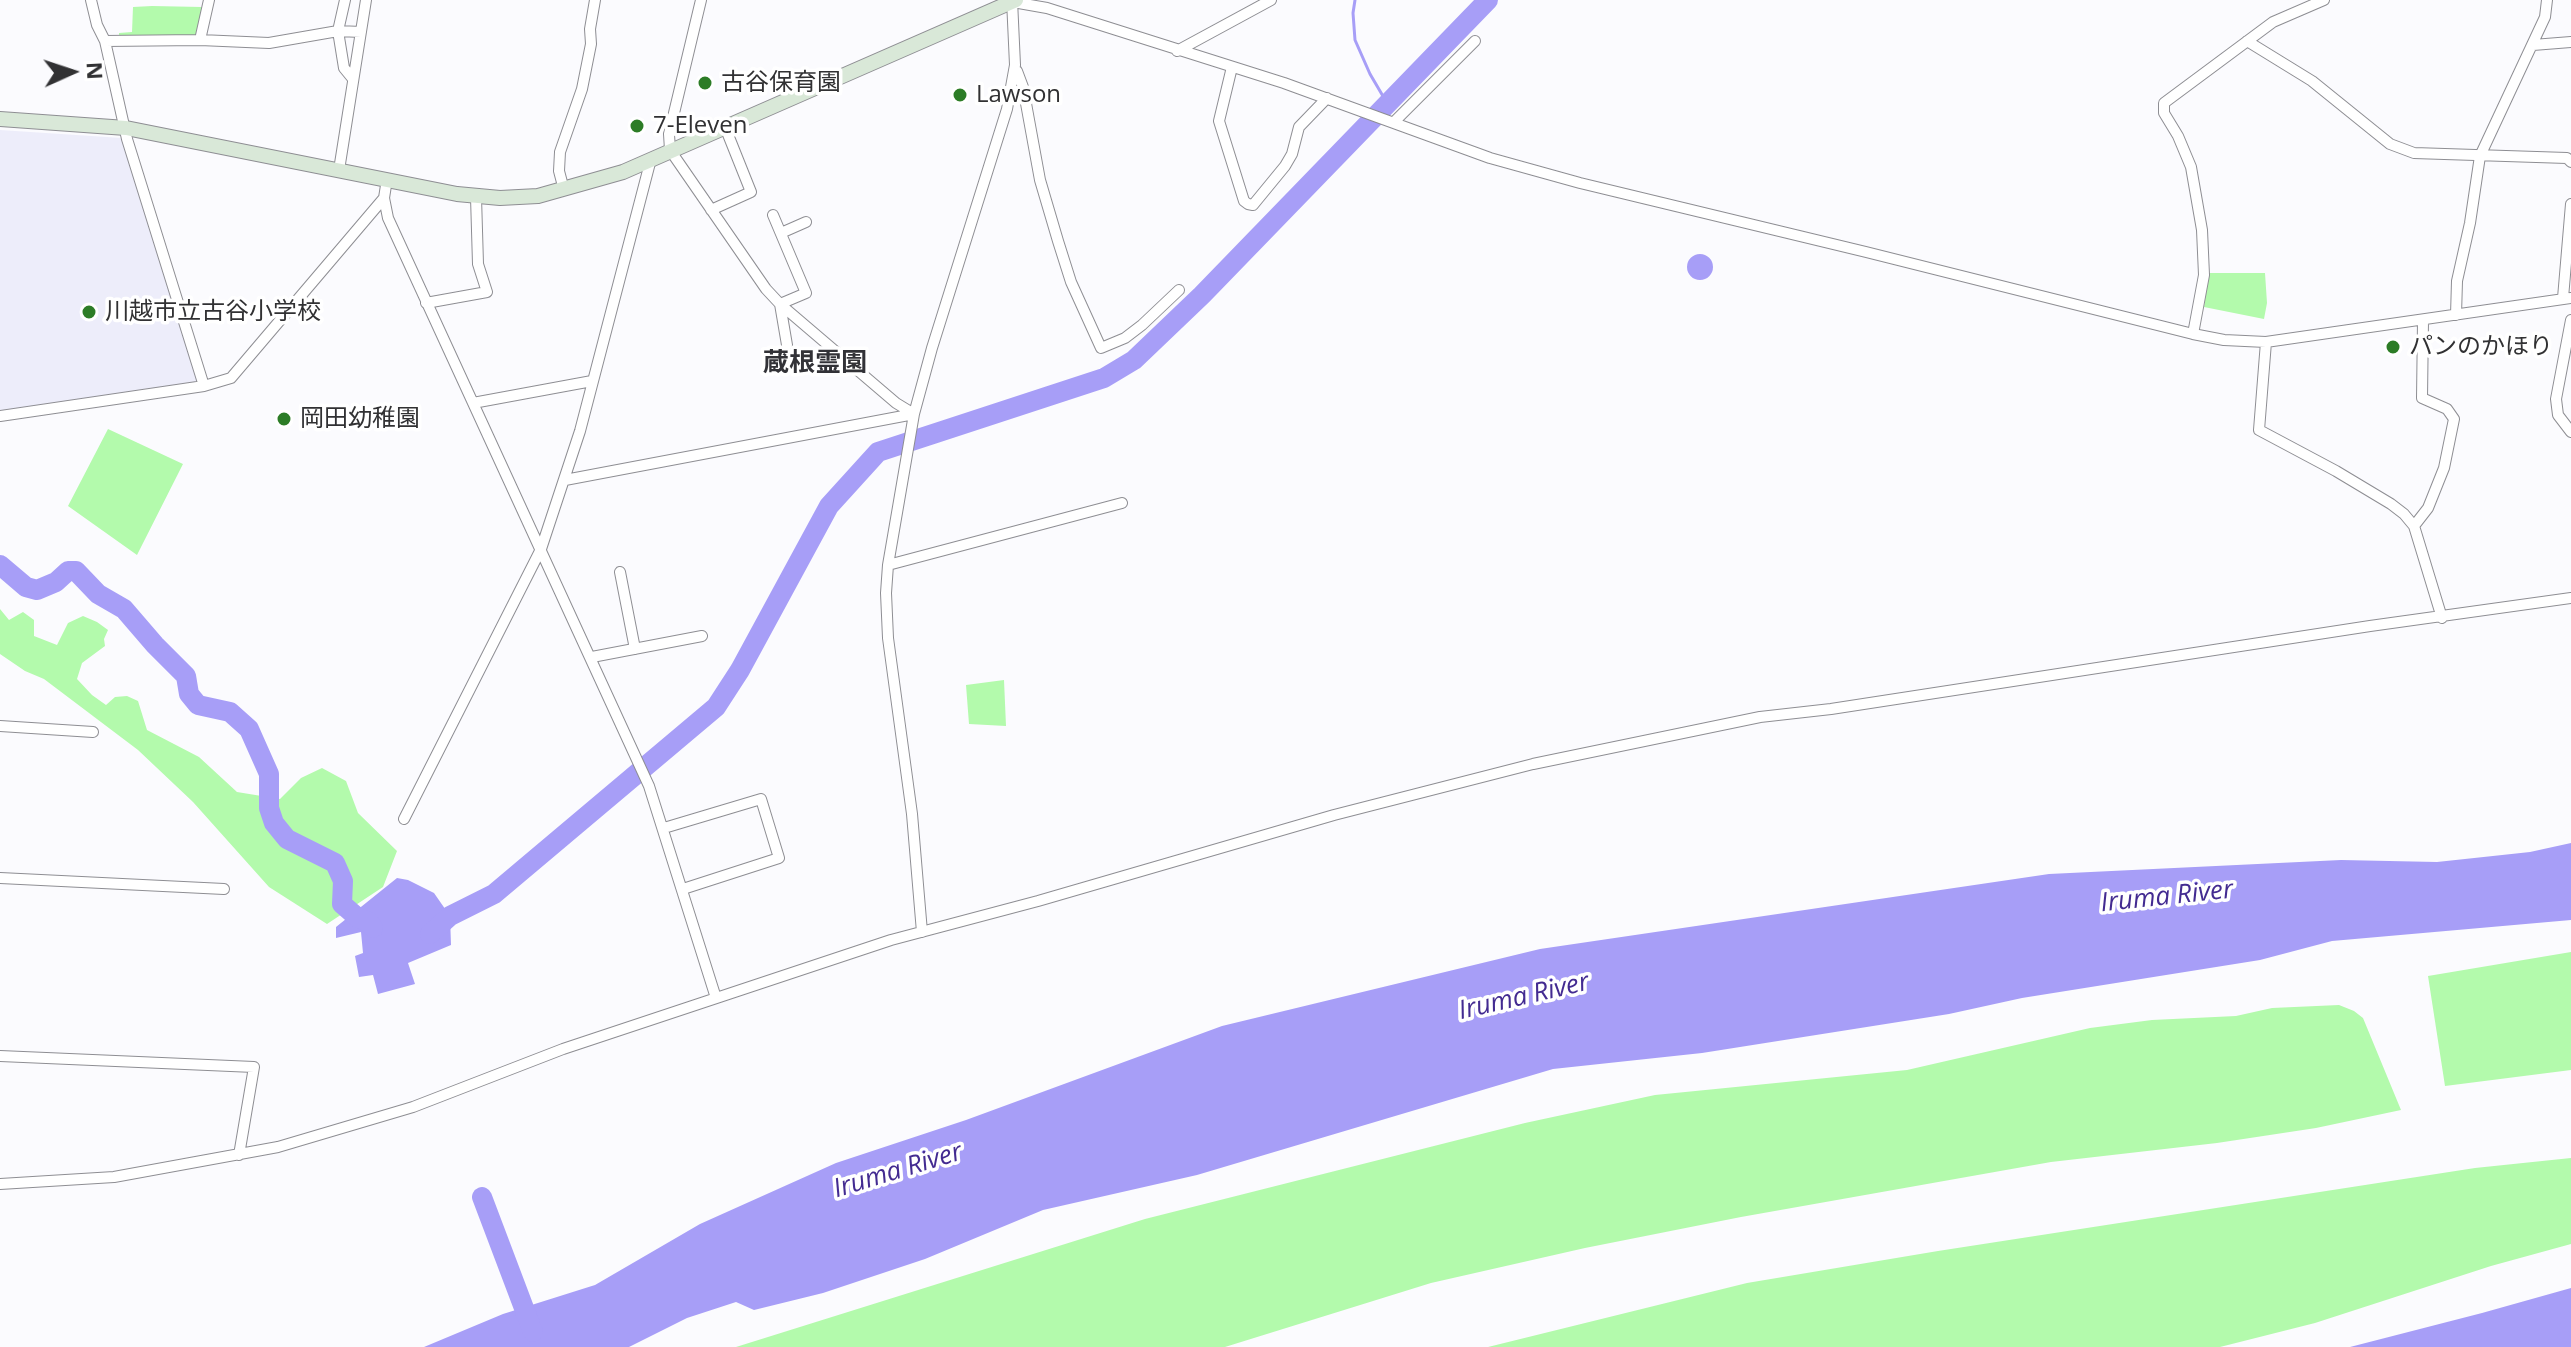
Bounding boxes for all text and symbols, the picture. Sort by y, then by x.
north arrow [32,32,112,112]
text: N [81,61,111,80]
place label: 古谷保育園 [721,69,841,97]
marker: 古谷保育園 [696,74,714,92]
place label: Lawson [976,81,1061,109]
marker: Lawson [951,86,969,104]
place label: 7-Eleven [653,112,748,140]
marker: 7-Eleven [628,117,646,135]
place label: 川越市立古谷小学校 [105,298,321,326]
marker: 川越市立古谷小学校 [80,303,98,321]
place label: パンのかほり [2409,333,2553,361]
marker: パンのかほり [2384,338,2402,356]
district label: 蔵根霊園 [763,348,867,380]
place label: 岡田幼稚園 [300,405,420,433]
marker: 岡田幼稚園 [275,410,293,428]
water label: Iruma River [2099,875,2235,919]
water label: Iruma River [1456,967,1592,1027]
water label: Iruma River [830,1137,966,1205]

